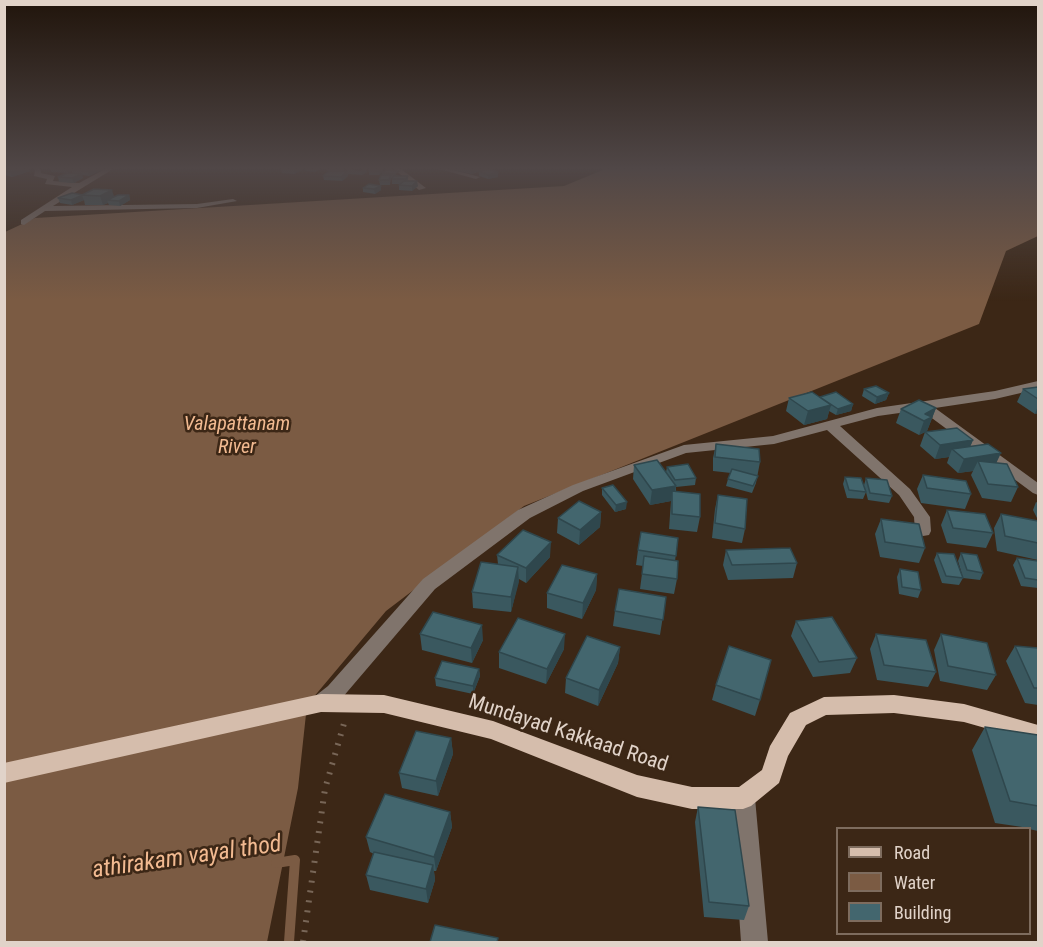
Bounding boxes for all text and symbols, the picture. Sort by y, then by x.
water label: Valapattanam River [184,413,290,460]
street label: Mundayad Kakkaad Road [465,690,671,778]
legend [836,827,1031,935]
water label: athirakam vayal thod [91,830,283,886]
text: Road [894,842,930,863]
text: Water [894,872,935,893]
text: Building [894,902,951,923]

